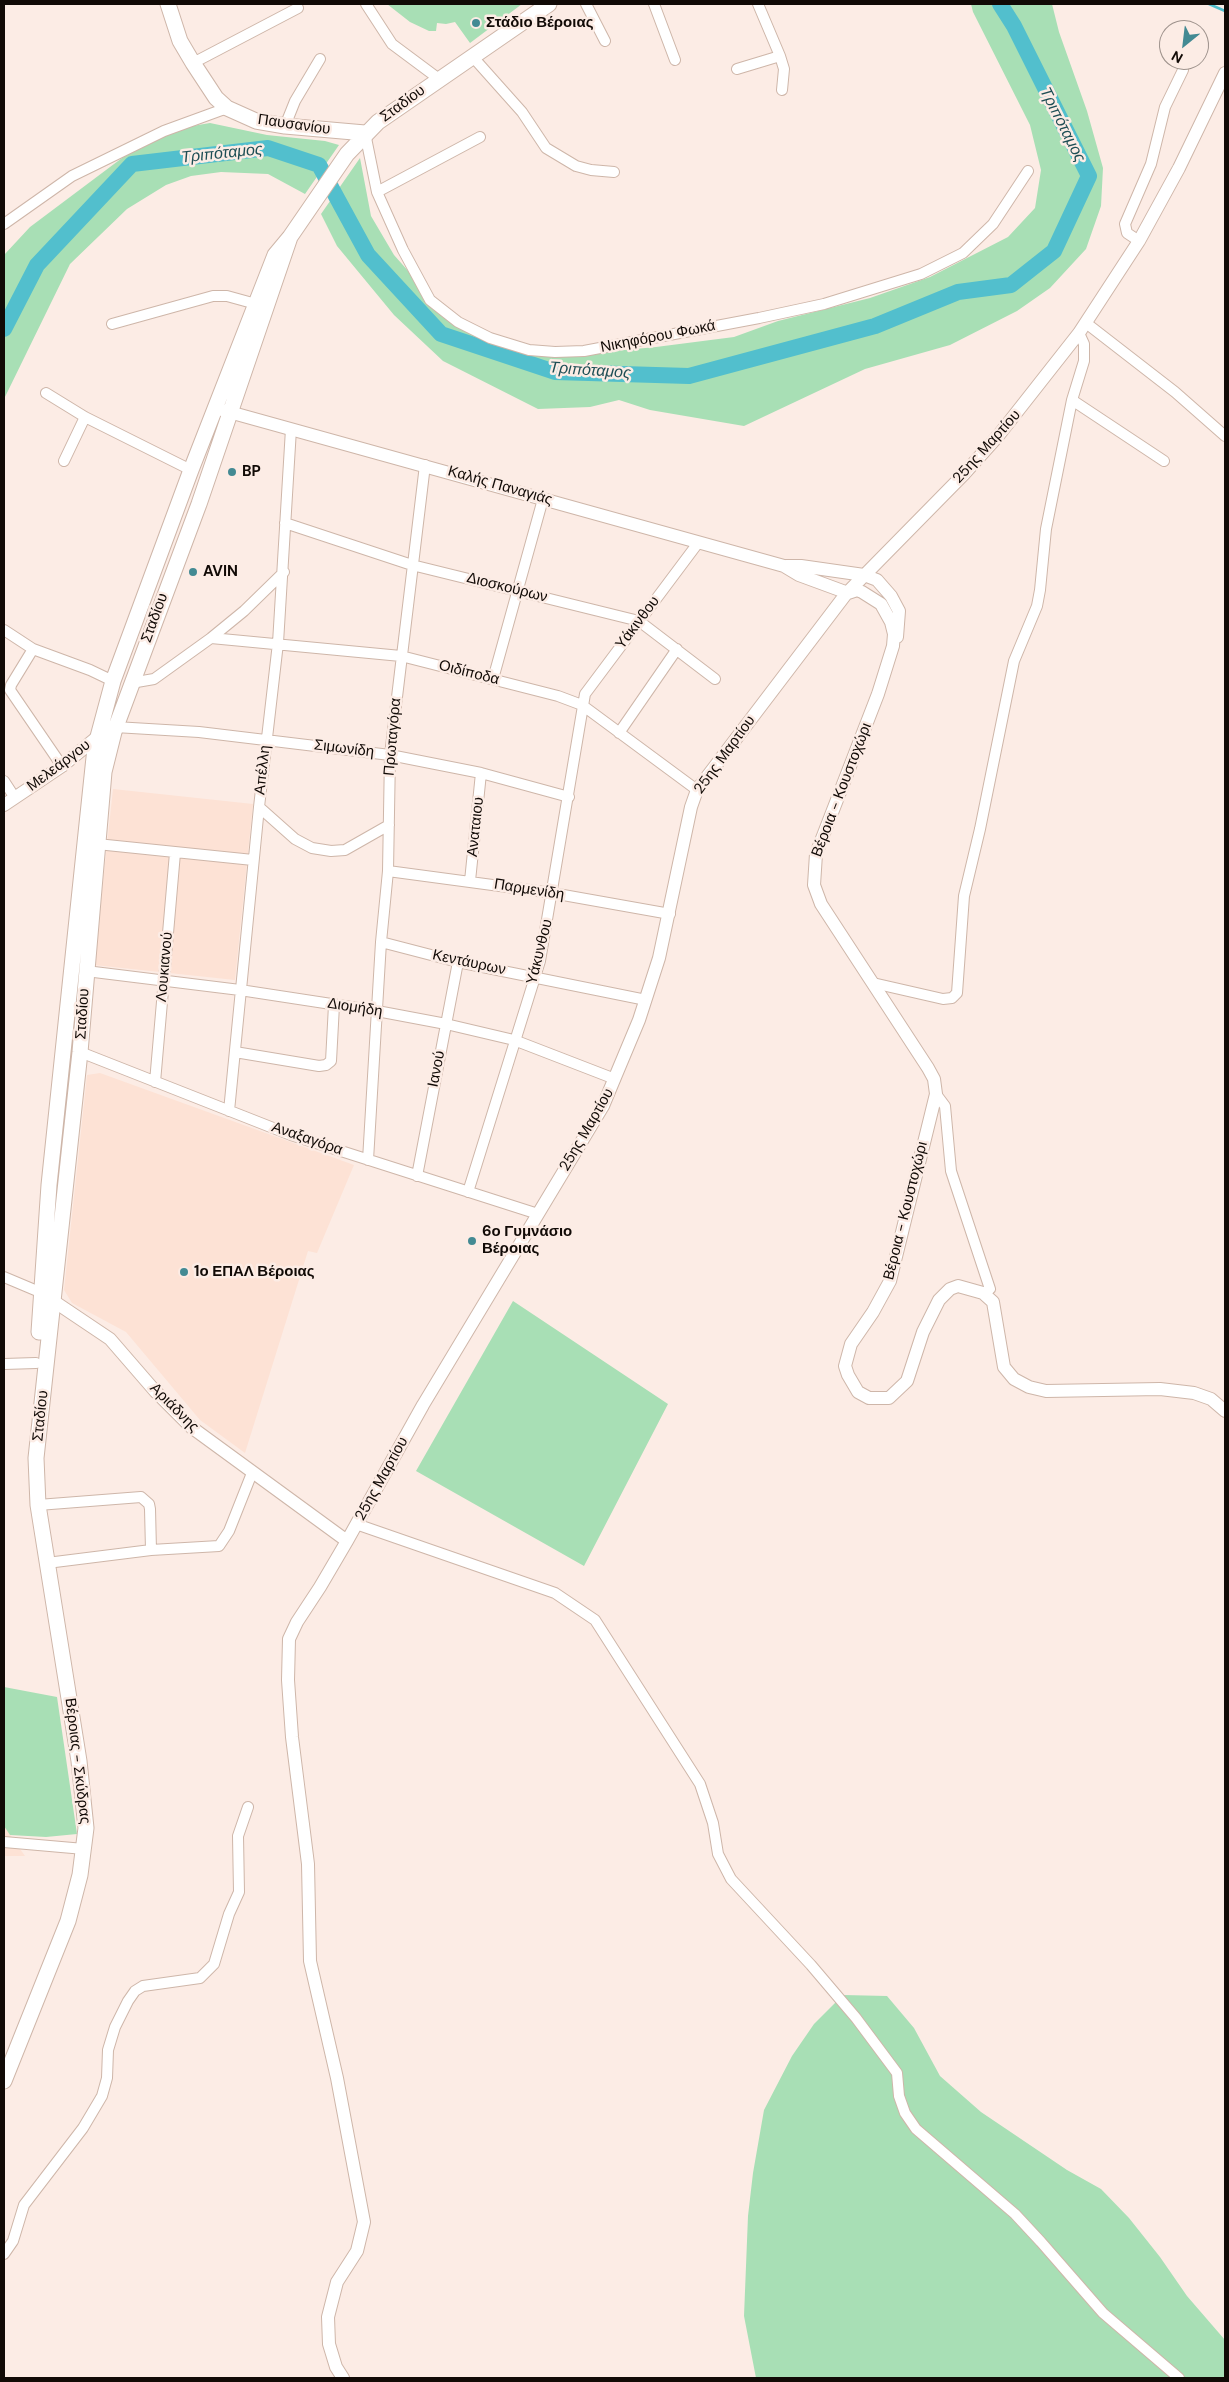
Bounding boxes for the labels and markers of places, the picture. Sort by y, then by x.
place label: Στάδιο Βέροιας [486,14,593,32]
marker: Στάδιο Βέροιας [470,17,482,29]
place label: BP [242,463,261,481]
marker: BP [226,466,238,478]
place label: AVIN [203,563,238,581]
marker: AVIN [187,566,199,578]
place label: 6ο Γυμνάσιο Βέροιας [482,1223,572,1258]
marker: 6ο Γυμνάσιο Βέροιας [466,1235,478,1247]
place label: 1ο ΕΠΑΛ Βέροιας [194,1263,315,1281]
marker: 1ο ΕΠΑΛ Βέροιας [178,1266,190,1278]

